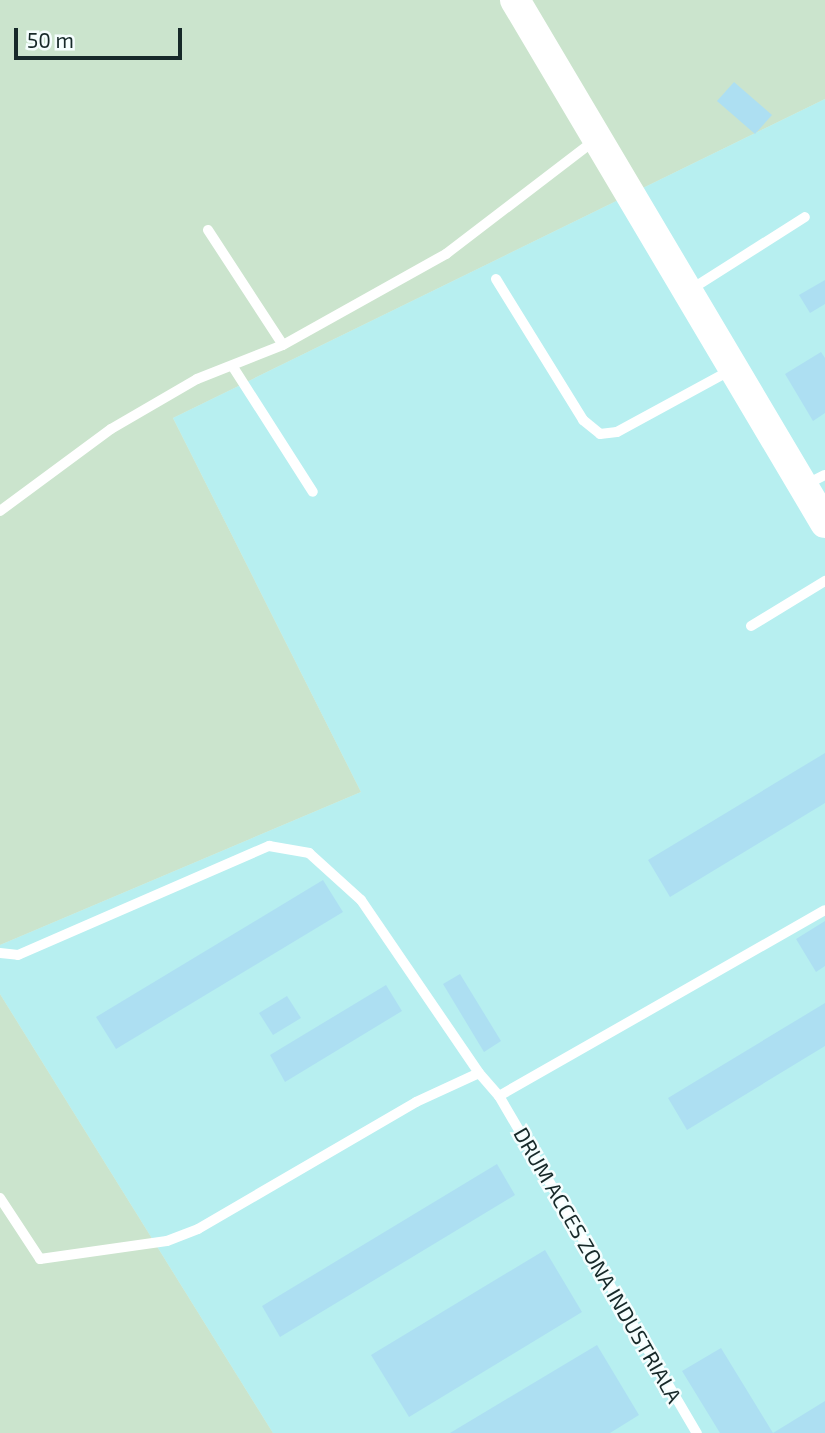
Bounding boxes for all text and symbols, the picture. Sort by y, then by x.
scale bar [18,14,186,58]
text: 50 m [27,27,74,52]
street label: DRUM ACCES ZONA INDUSTRIALA [508,1122,688,1408]

